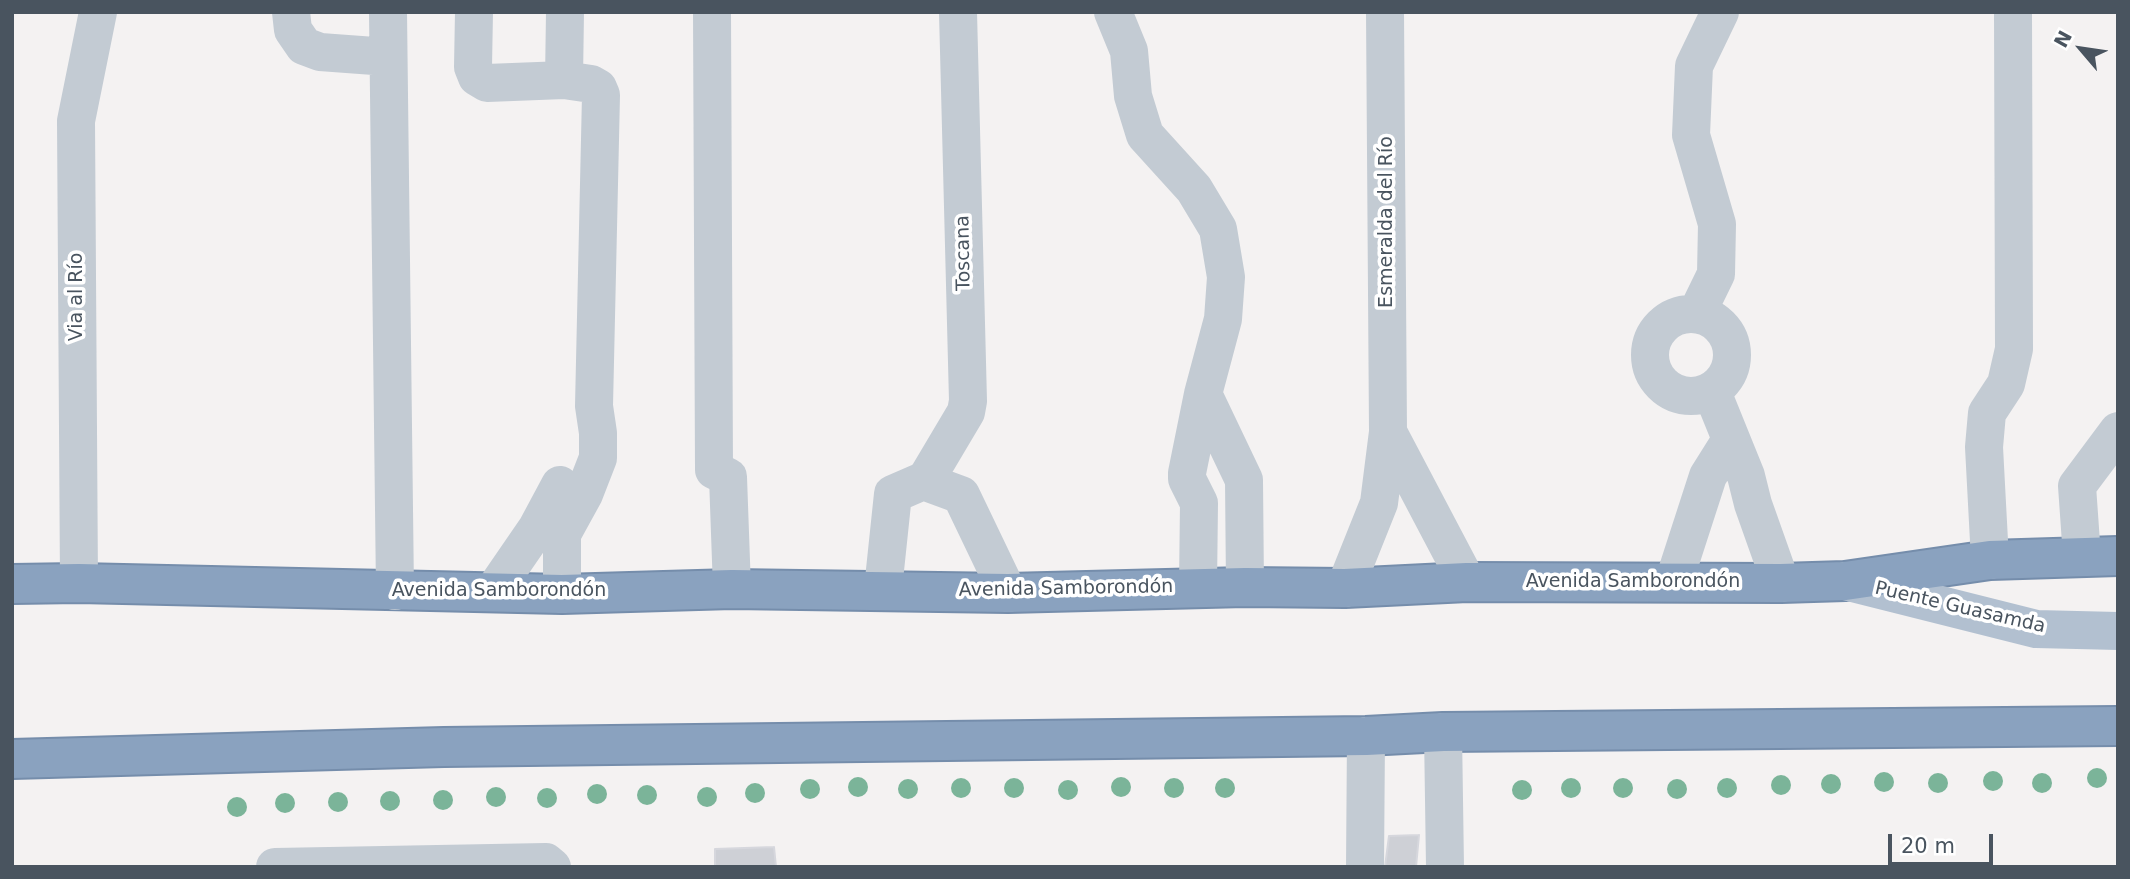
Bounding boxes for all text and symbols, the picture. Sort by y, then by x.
north arrow [2046,14,2116,84]
text: N [2049,27,2076,51]
street label: Esmeralda del Río [1376,136,1398,308]
street label: Toscana [952,215,976,291]
street label: Via al Río [66,253,88,341]
street label: Avenida Samborondón [1526,571,1740,593]
street label: Avenida Samborondón [959,576,1173,602]
street label: Puente Guasamda [1873,577,2047,639]
street label: Avenida Samborondón [392,580,606,602]
scale bar [1892,820,1997,864]
text: 20 m [1901,834,1955,858]

